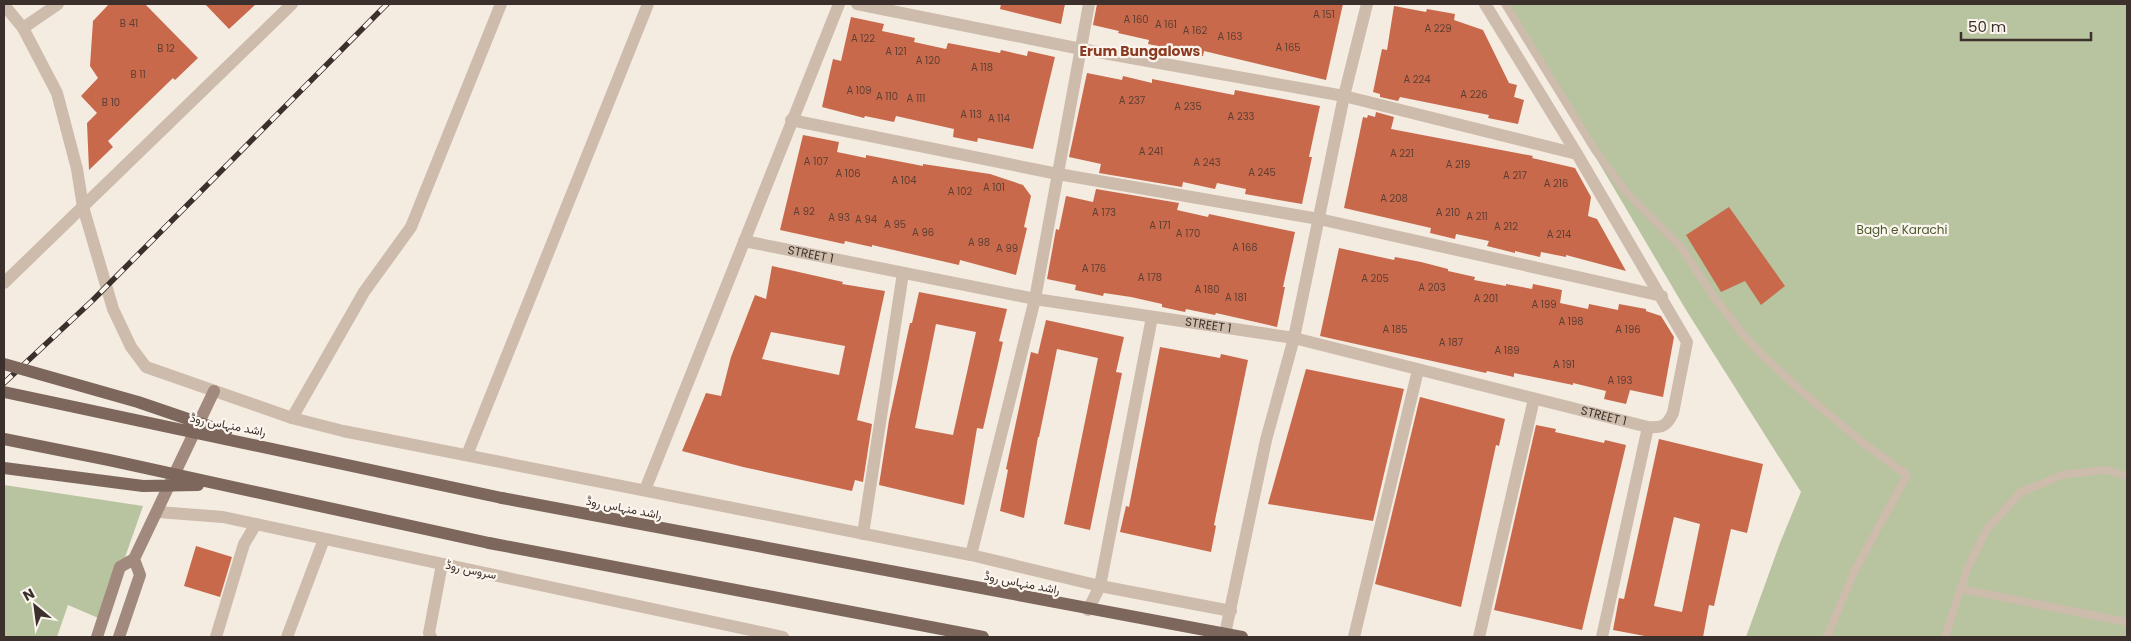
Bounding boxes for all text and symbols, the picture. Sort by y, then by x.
house number: A 151 [1313,7,1335,22]
scale bar [1961,10,2091,42]
house number: A 160 [1123,12,1149,27]
house number: B 41 [120,16,138,31]
text: 50 m [1968,16,2006,37]
house number: A 161 [1155,17,1177,32]
house number: A 229 [1424,21,1452,36]
house number: A 162 [1183,23,1208,38]
house number: A 163 [1218,29,1243,44]
house number: A 122 [851,31,875,46]
house number: A 165 [1275,40,1301,55]
house number: B 12 [157,41,175,56]
district label: Erum Bungalows [1080,41,1201,61]
house number: A 121 [885,44,907,59]
house number: A 120 [916,53,940,68]
house number: A 118 [971,60,993,75]
house number: B 11 [130,67,146,82]
house number: A 224 [1403,72,1431,87]
house number: A 109 [846,83,872,98]
house number: A 226 [1460,87,1488,102]
house number: A 110 [876,89,898,104]
house number: A 111 [906,91,926,106]
house number: A 237 [1119,93,1146,108]
house number: B 10 [102,95,120,110]
house number: A 235 [1174,99,1202,114]
house number: A 113 [960,107,982,122]
house number: A 233 [1228,109,1255,124]
house number: A 114 [988,111,1010,126]
house number: A 241 [1139,144,1163,159]
house number: A 221 [1390,146,1414,161]
house number: A 107 [804,154,829,169]
house number: A 243 [1193,155,1221,170]
house number: A 219 [1446,157,1470,172]
house number: A 245 [1248,165,1276,180]
house number: A 106 [835,166,861,181]
house number: A 217 [1503,168,1527,183]
house number: A 104 [891,173,917,188]
house number: A 216 [1544,176,1568,191]
house number: A 101 [983,180,1005,195]
house number: A 102 [948,184,973,199]
house number: A 208 [1380,191,1408,206]
house number: A 92 [793,204,815,219]
house number: A 173 [1092,205,1116,220]
house number: A 210 [1436,205,1460,220]
house number: A 211 [1466,209,1488,224]
house number: A 93 [828,210,850,225]
house number: A 94 [855,212,877,227]
house number: A 95 [884,217,906,232]
house number: A 171 [1149,218,1171,233]
house number: A 212 [1494,219,1518,234]
park label: Bagh e Karachi [1857,221,1947,238]
house number: A 96 [912,225,934,240]
house number: A 170 [1176,226,1200,241]
house number: A 214 [1547,227,1571,242]
house number: A 98 [968,235,990,250]
house number: A 168 [1232,240,1258,255]
street label: STREET 1 [786,241,835,267]
house number: A 99 [996,241,1018,256]
house number: A 176 [1082,261,1106,276]
house number: A 178 [1138,270,1162,285]
house number: A 205 [1361,271,1389,286]
house number: A 203 [1418,280,1446,295]
house number: A 180 [1194,282,1220,297]
house number: A 181 [1225,290,1247,305]
house number: A 201 [1474,291,1498,306]
house number: A 199 [1531,297,1557,312]
street label: STREET 1 [1184,313,1233,336]
house number: A 198 [1558,314,1584,329]
house number: A 185 [1382,322,1408,337]
house number: A 196 [1615,322,1641,337]
house number: A 187 [1439,335,1464,350]
house number: A 189 [1494,343,1520,358]
house number: A 191 [1553,357,1575,372]
house number: A 193 [1608,373,1633,388]
street label: STREET 1 [1579,401,1629,429]
street label: راشد منہاس روڈ [189,409,268,440]
street label: راشد منہاس روڈ [585,492,664,523]
street label: سروس روڈ [444,556,498,583]
street label: راشد منہاس روڈ [983,567,1062,598]
north arrow [10,581,60,631]
text: N [19,583,38,606]

